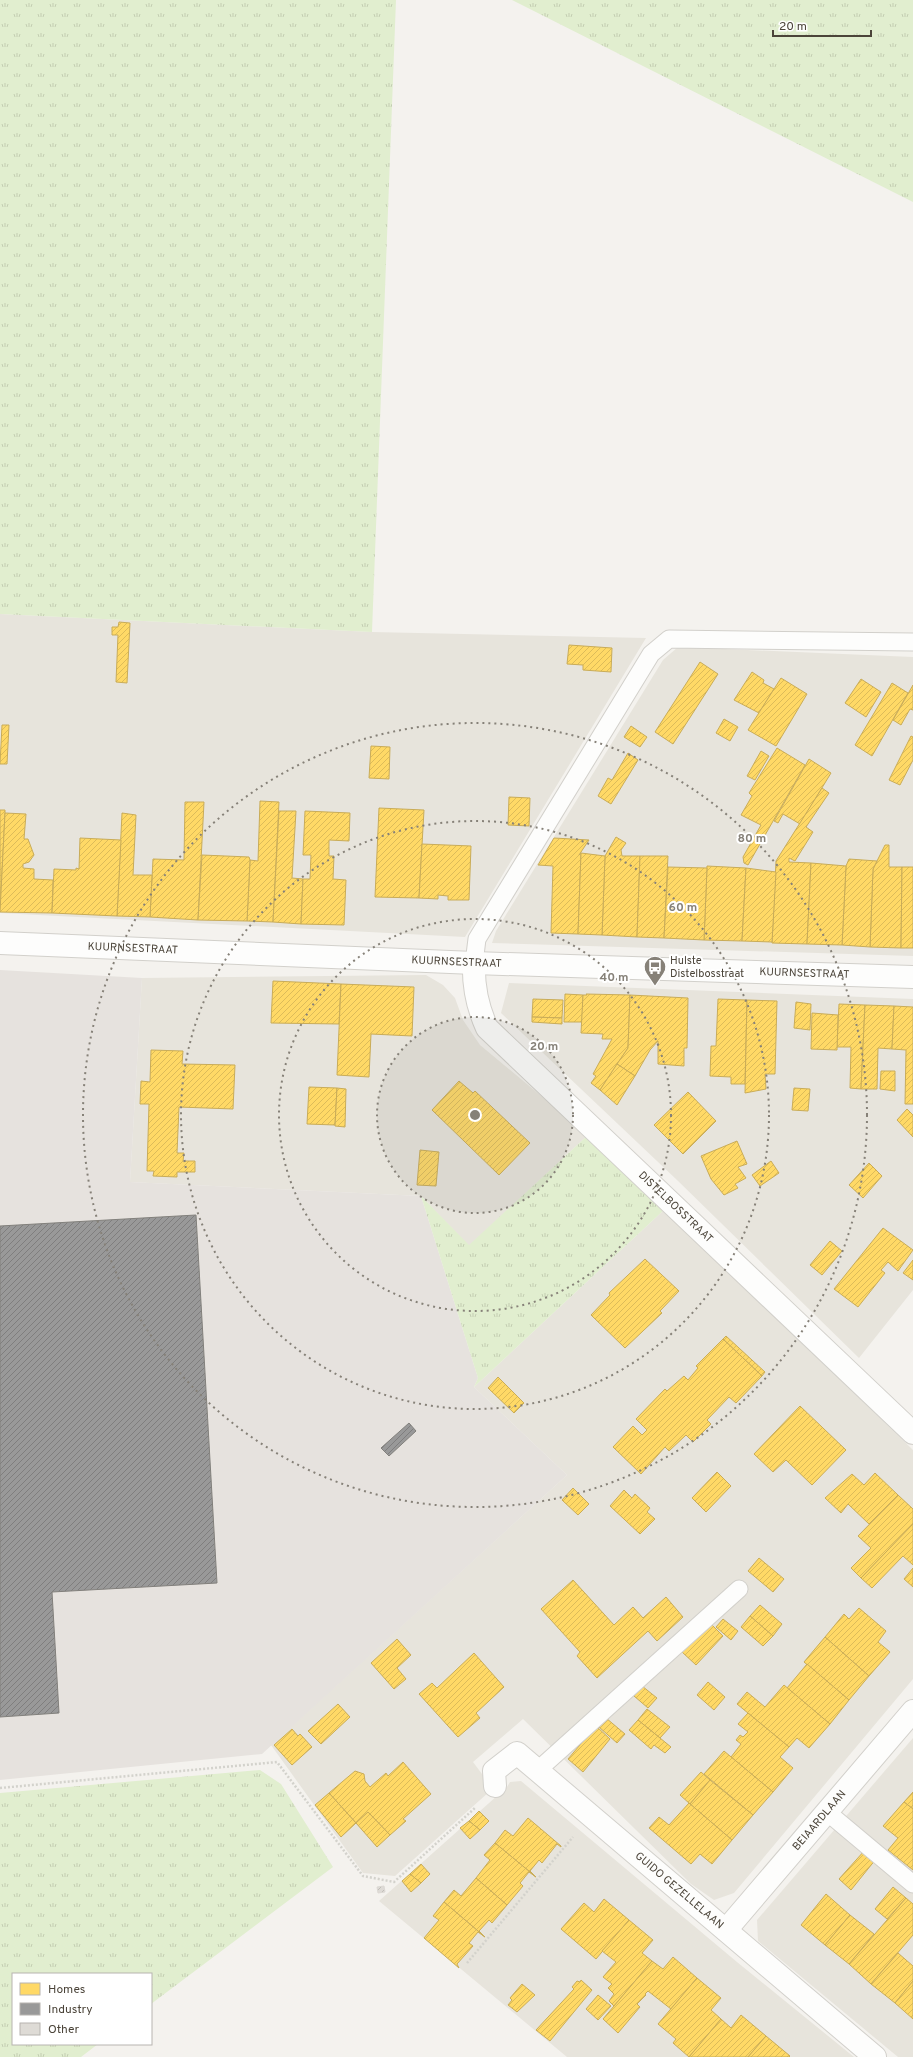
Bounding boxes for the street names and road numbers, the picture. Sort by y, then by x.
street label: KUURNSESTRAAT [87,940,178,958]
street label: KUURNSESTRAAT [411,953,502,971]
street label: KUURNSESTRAAT [759,965,850,982]
street label: DISTELBOSSTRAAT [635,1168,716,1246]
street label: BEIAARDLAAN [790,1787,849,1854]
street label: GUIDO GEZELLELAAN [632,1849,726,1932]

